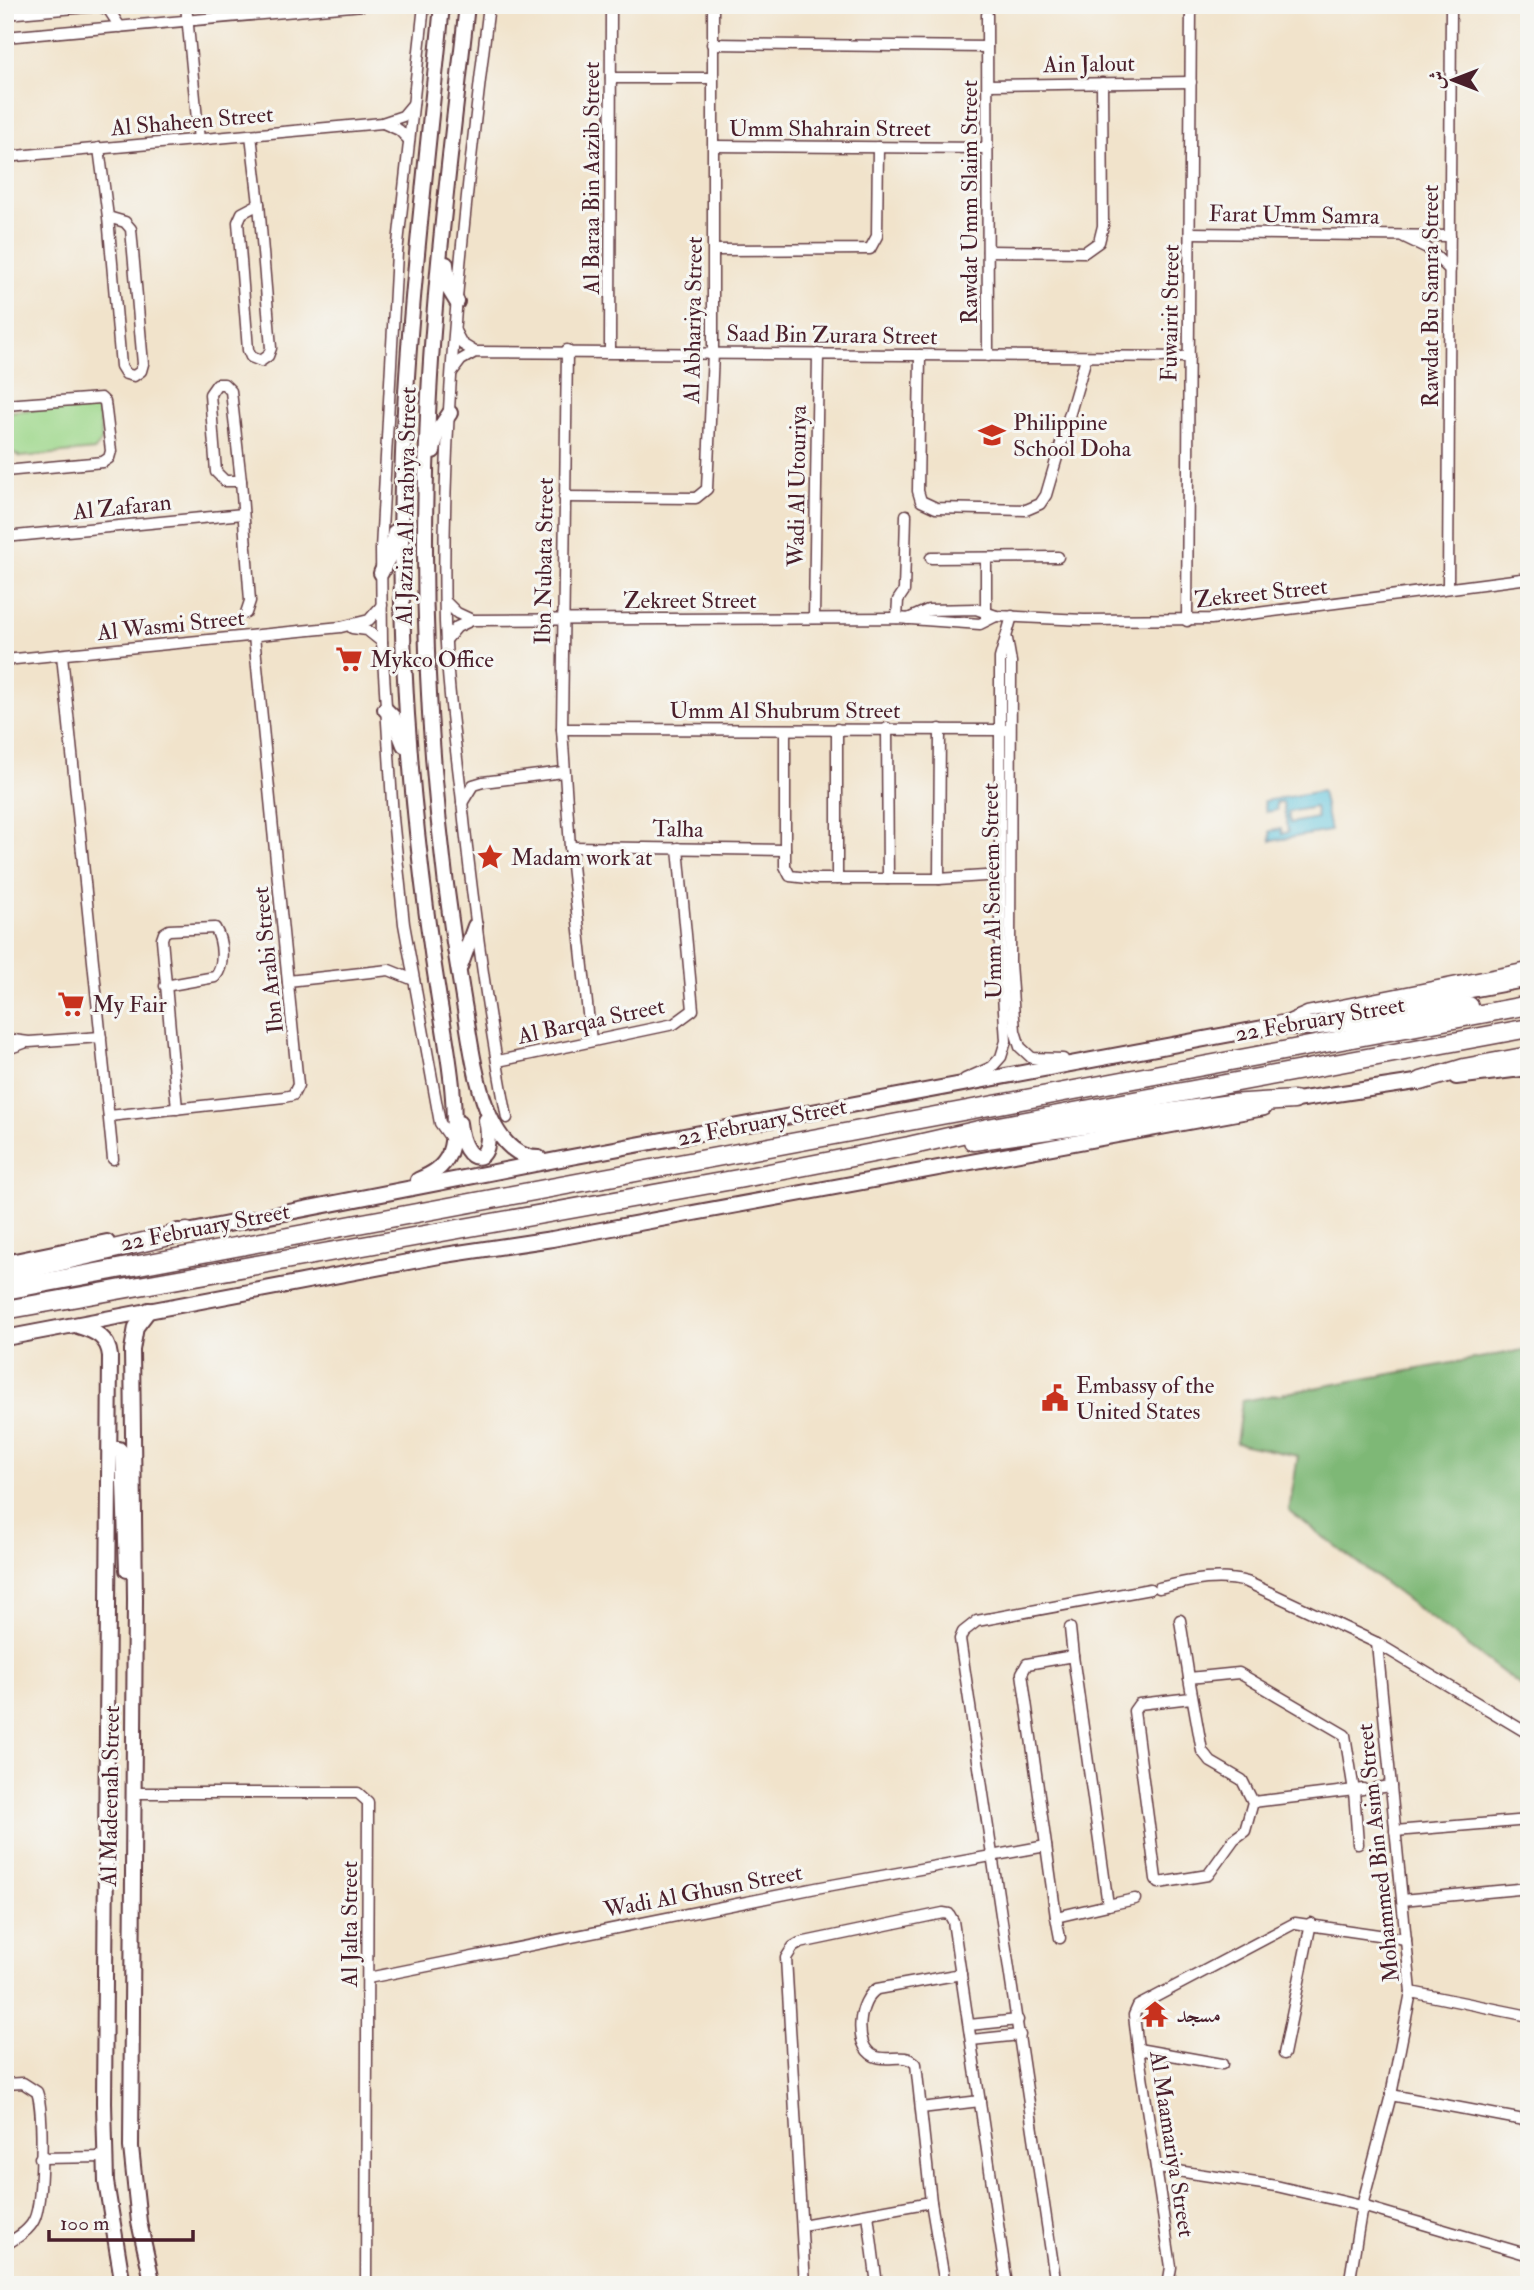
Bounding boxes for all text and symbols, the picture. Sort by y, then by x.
north arrow [1418,46,1488,116]
street label: Ain Jalout [1042,49,1135,79]
street label: Al Baraa Bin Aazib Street [577,62,606,295]
text: ش [1425,71,1449,89]
street label: Rawdat Umm Slaim Street [955,80,984,324]
street label: Al Shaheen Street [109,99,274,143]
street label: Umm Shahrain Street [729,114,931,143]
street label: Rawdat Bu Samra Street [1416,185,1445,407]
street label: Farat Umm Samra [1208,199,1380,231]
street label: Al Abhariya Street [677,236,709,405]
street label: Fuwairit Street [1154,244,1186,382]
street label: Saad Bin Zurara Street [726,319,938,351]
street label: Al Jazira Al Arabiya Street [389,386,423,627]
street label: Wadi Al Utouriya [781,404,813,568]
place label: Philippine School Doha [1013,408,1132,463]
school or university icon: Philippine School Doha [977,420,1007,450]
street label: Ibn Nubata Street [528,477,560,645]
street label: Al Zafaran [70,487,173,527]
street label: Zekreet Street [1193,572,1329,614]
street label: Zekreet Street [623,586,757,615]
street label: Al Wasmi Street [95,603,246,647]
supermarket icon: Mykco Office [334,644,364,674]
place label: Mykco Office [370,645,494,674]
street label: Umm Al Shubrum Street [670,696,900,725]
street label: Umm Al Seneem Street [976,783,1008,999]
street label: Talha [652,814,704,844]
place icon: Madam work at [475,842,505,872]
place label: Madam work at [511,843,652,872]
street label: Ibn Arabi Street [246,885,290,1035]
supermarket icon: My Fair [56,989,86,1019]
place label: My Fair [92,990,167,1019]
street label: 22 February Street [1233,990,1407,1048]
street label: Al Barqaa Street [514,991,667,1051]
street label: 22 February Street [675,1091,849,1153]
street label: 22 February Street [118,1196,292,1258]
place label: Embassy of the United States [1076,1371,1215,1426]
public building icon: Embassy of the United States [1040,1383,1070,1413]
street label: Al Madeenah Street [94,1705,126,1888]
street label: Mohammed Bin Asim Street [1350,1722,1406,1984]
street label: Wadi Al Ghusn Street [600,1858,805,1925]
street label: Al Jalta Street [335,1861,364,1988]
temple icon: مسجد [1140,1999,1170,2029]
place label: مسجد [1176,2000,1221,2029]
street label: Al Maamariya Street [1143,2048,1201,2239]
scale bar [49,2199,192,2243]
text: 100 m [60,2210,110,2237]

